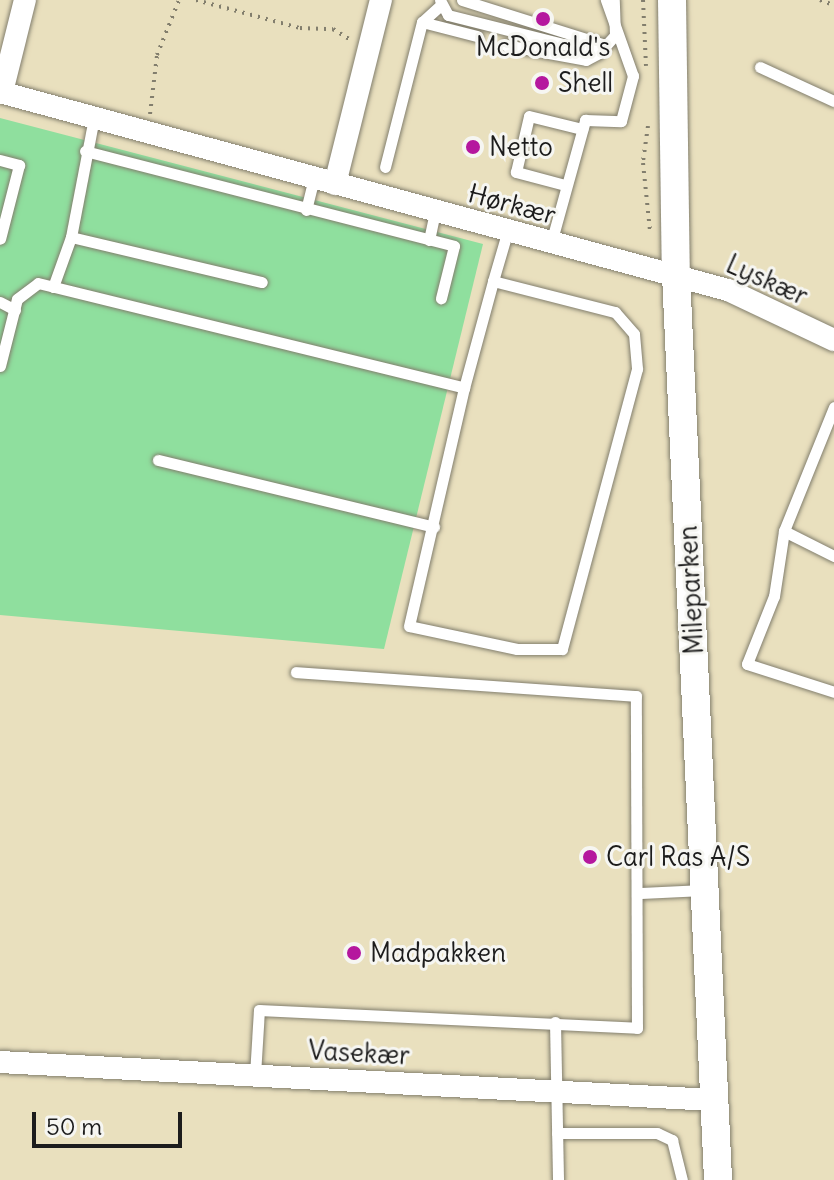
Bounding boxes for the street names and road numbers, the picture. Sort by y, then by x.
street label: Hørkær [465,177,559,231]
street label: Lyskær [721,248,813,312]
street label: Mileparken [672,525,710,655]
street label: Vasekær [308,1035,410,1071]

